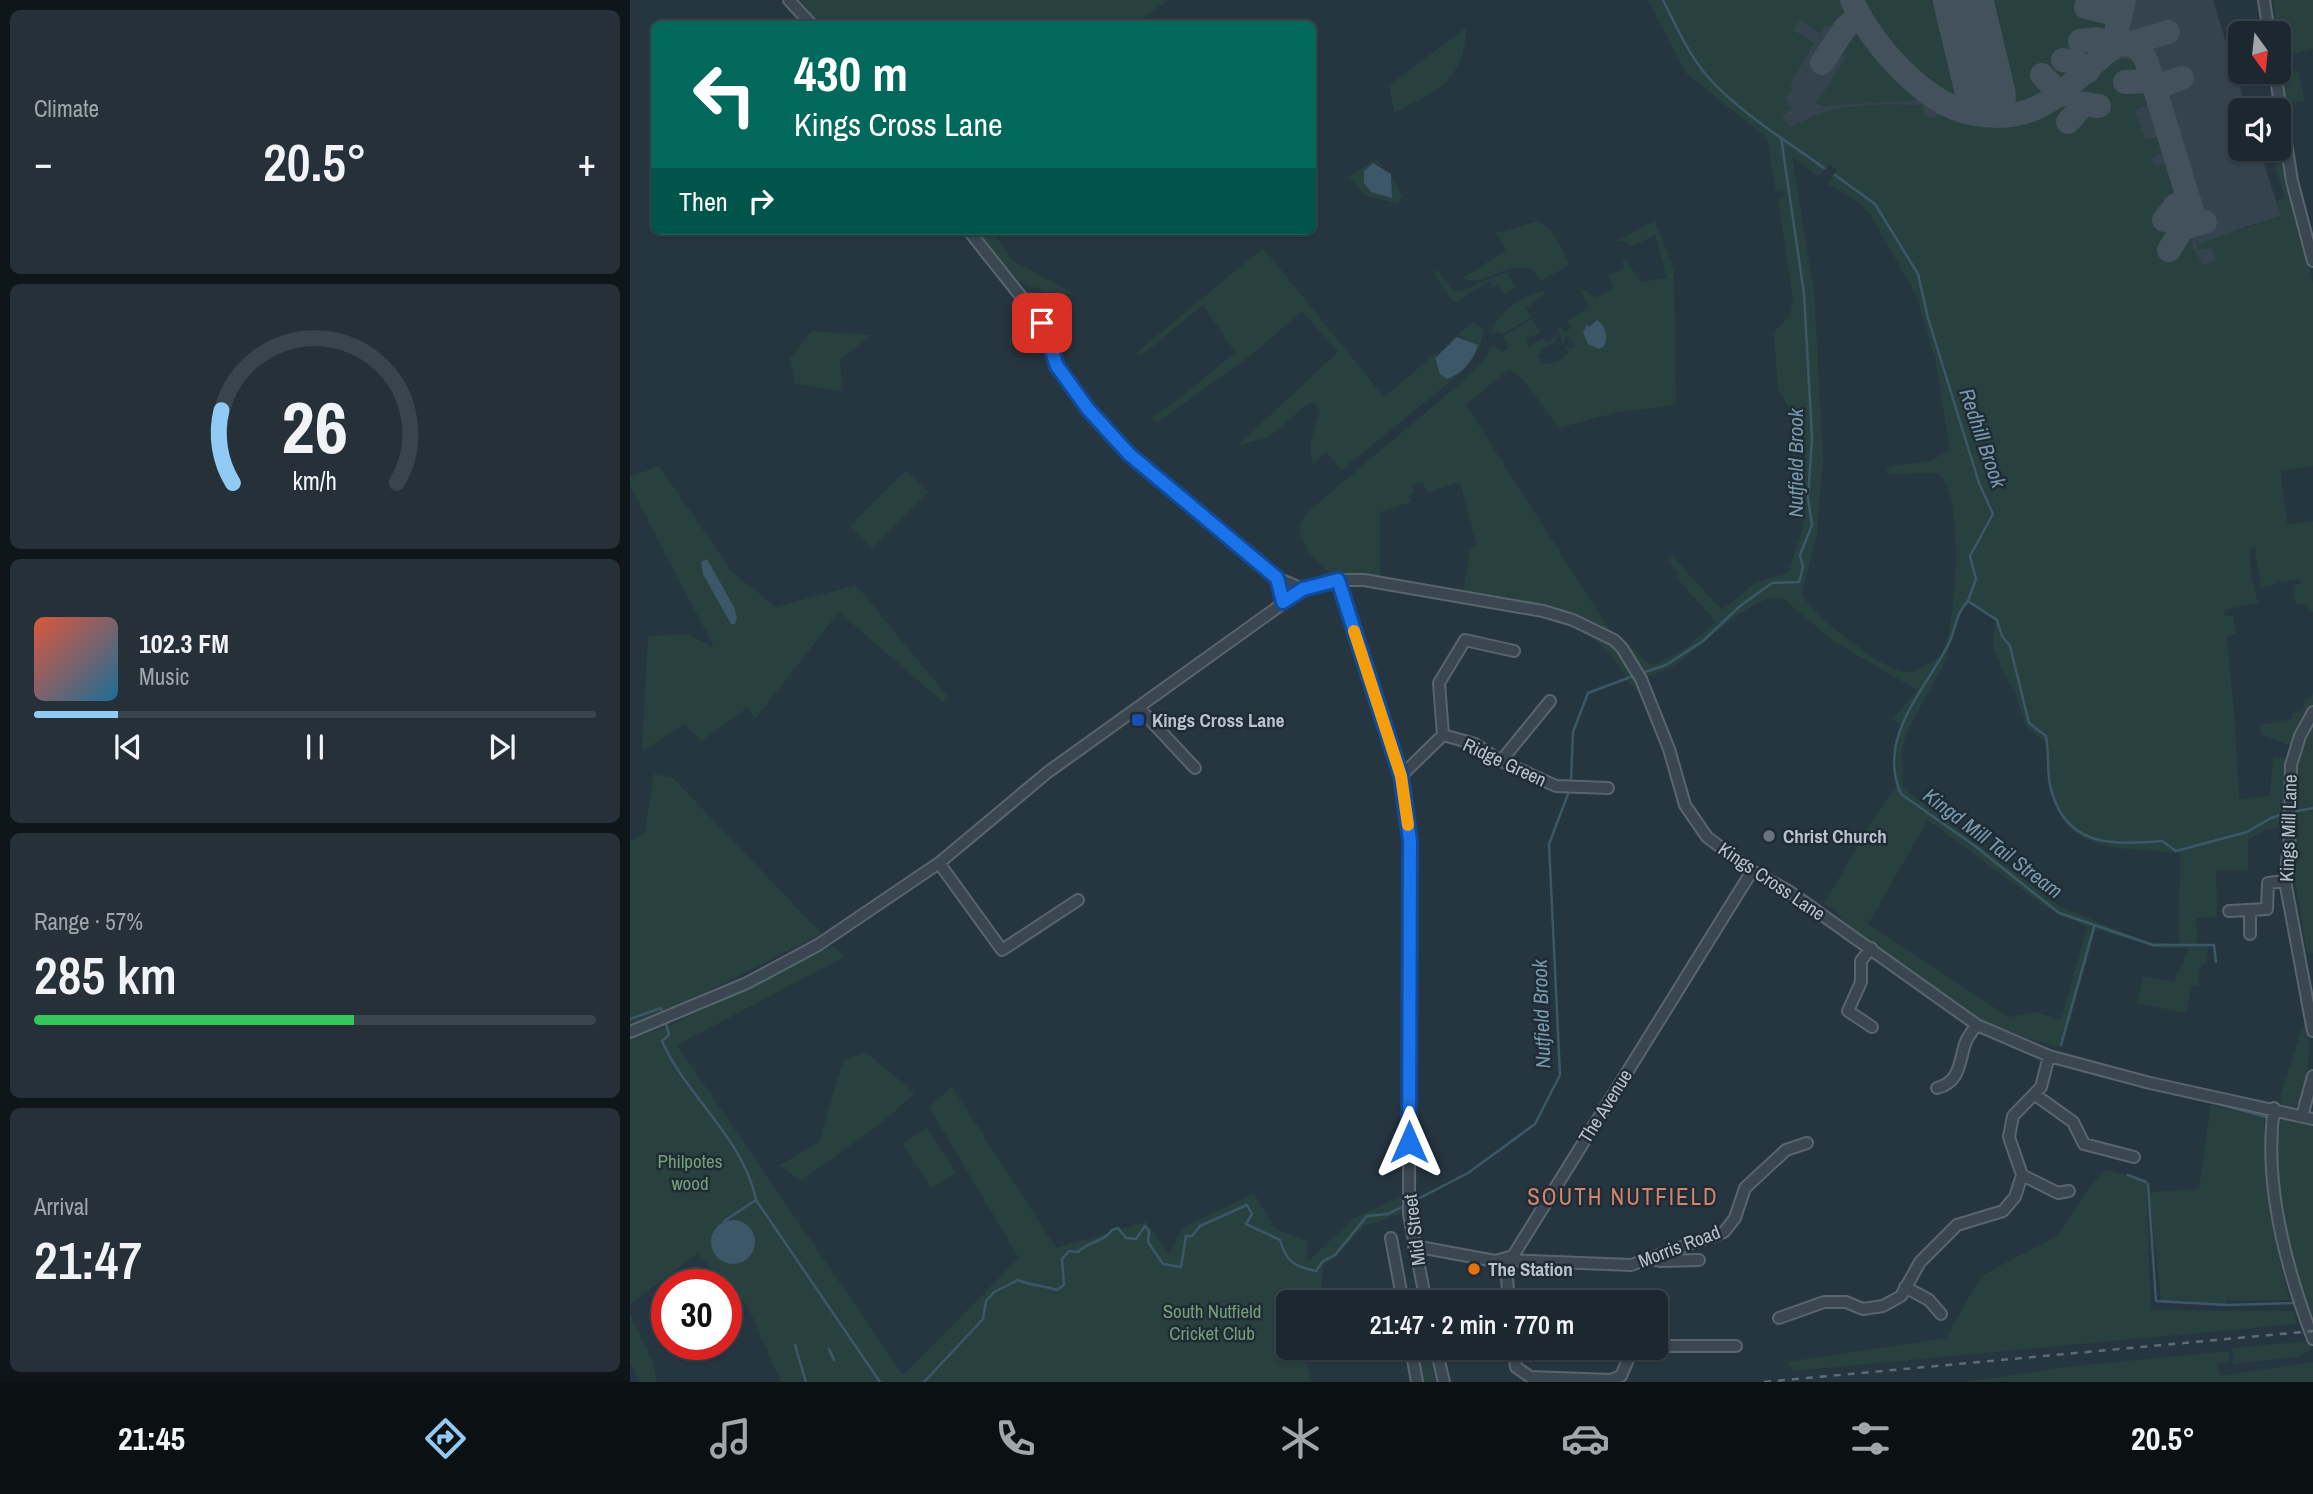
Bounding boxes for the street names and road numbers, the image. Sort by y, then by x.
street label: Ridge Green [1459,731,1551,793]
street label: Kings Mill Lane [2273,774,2303,882]
street label: Kings Cross Lane [1713,836,1831,926]
street label: The Avenue [1572,1064,1638,1148]
street label: Mid Street [1397,1192,1431,1267]
street label: Morris Road [1634,1219,1724,1273]

